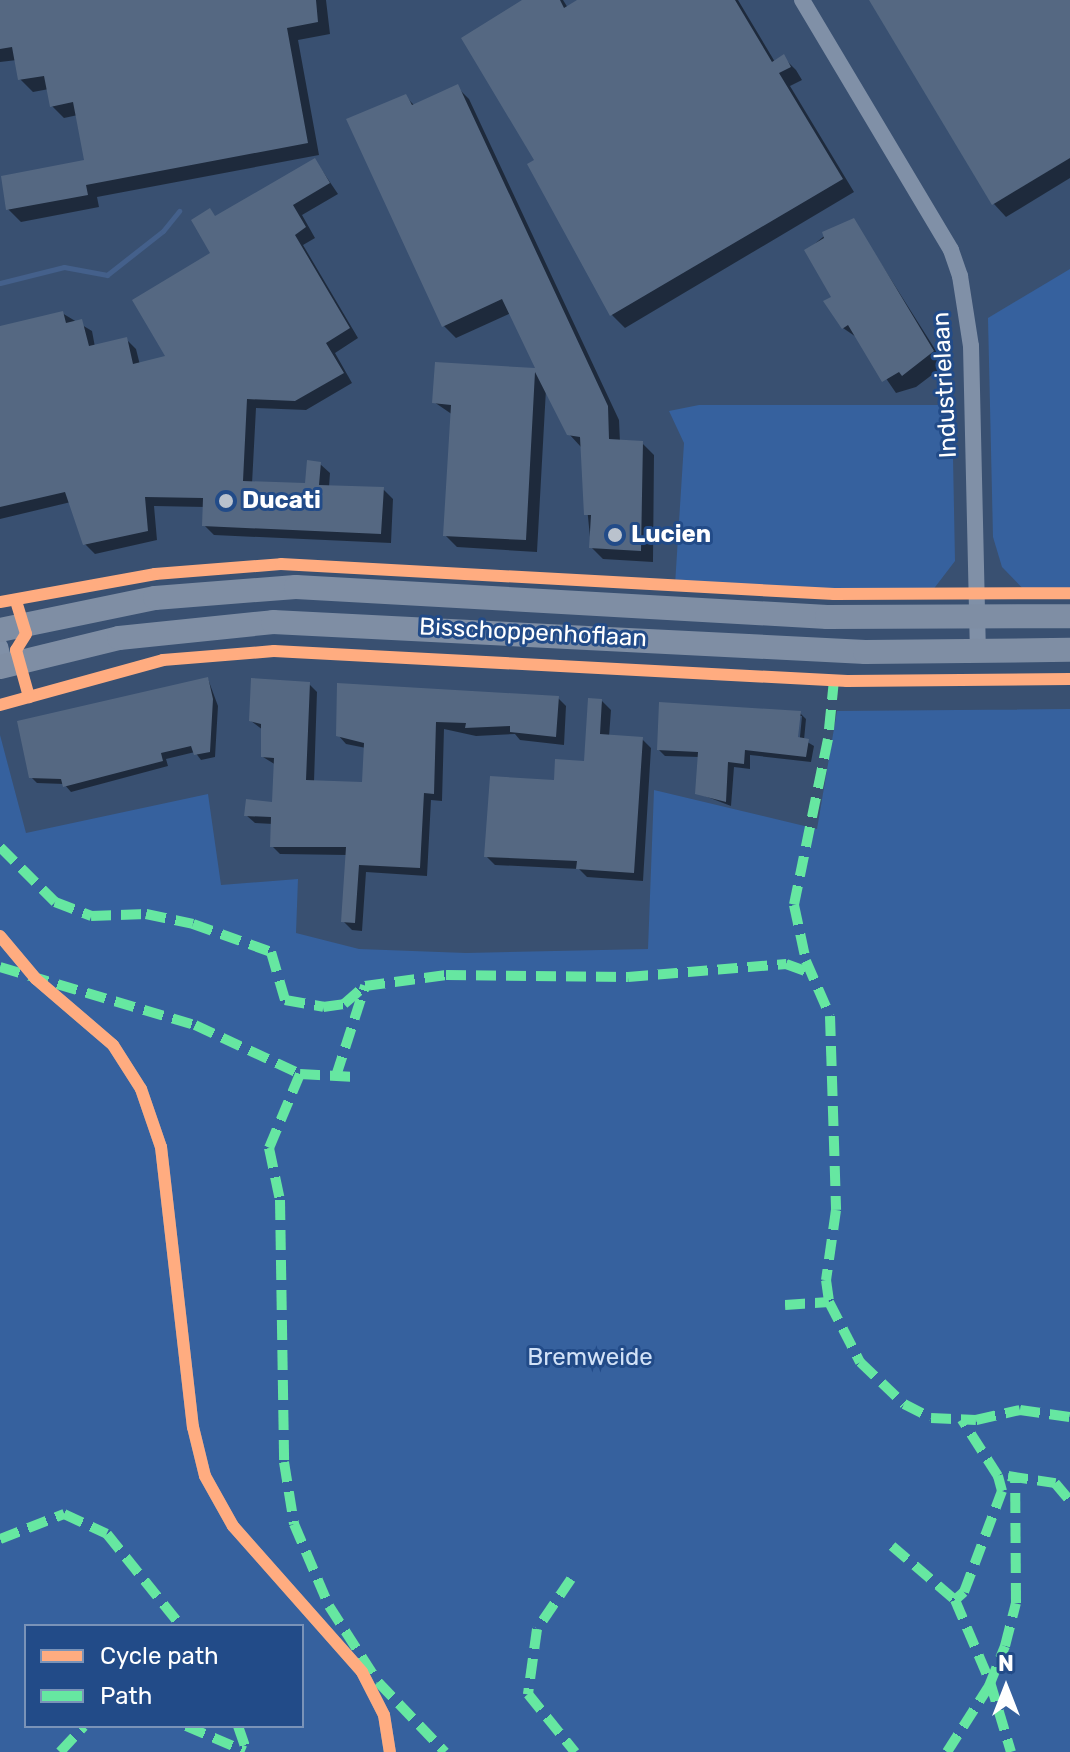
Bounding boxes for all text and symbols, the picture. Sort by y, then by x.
street label: Industrielaan [927,311,963,459]
place label: Ducati [242,487,321,515]
marker: Ducati [217,492,235,510]
place label: Lucien [631,521,711,549]
marker: Lucien [606,526,624,544]
street label: Bisschoppenhoflaan [418,613,648,653]
park label: Bremweide [527,1344,653,1372]
legend [24,1624,304,1728]
text: Cycle path [100,1642,219,1670]
north arrow [966,1648,1046,1728]
text: N [998,1650,1014,1677]
text: Path [100,1682,152,1710]

